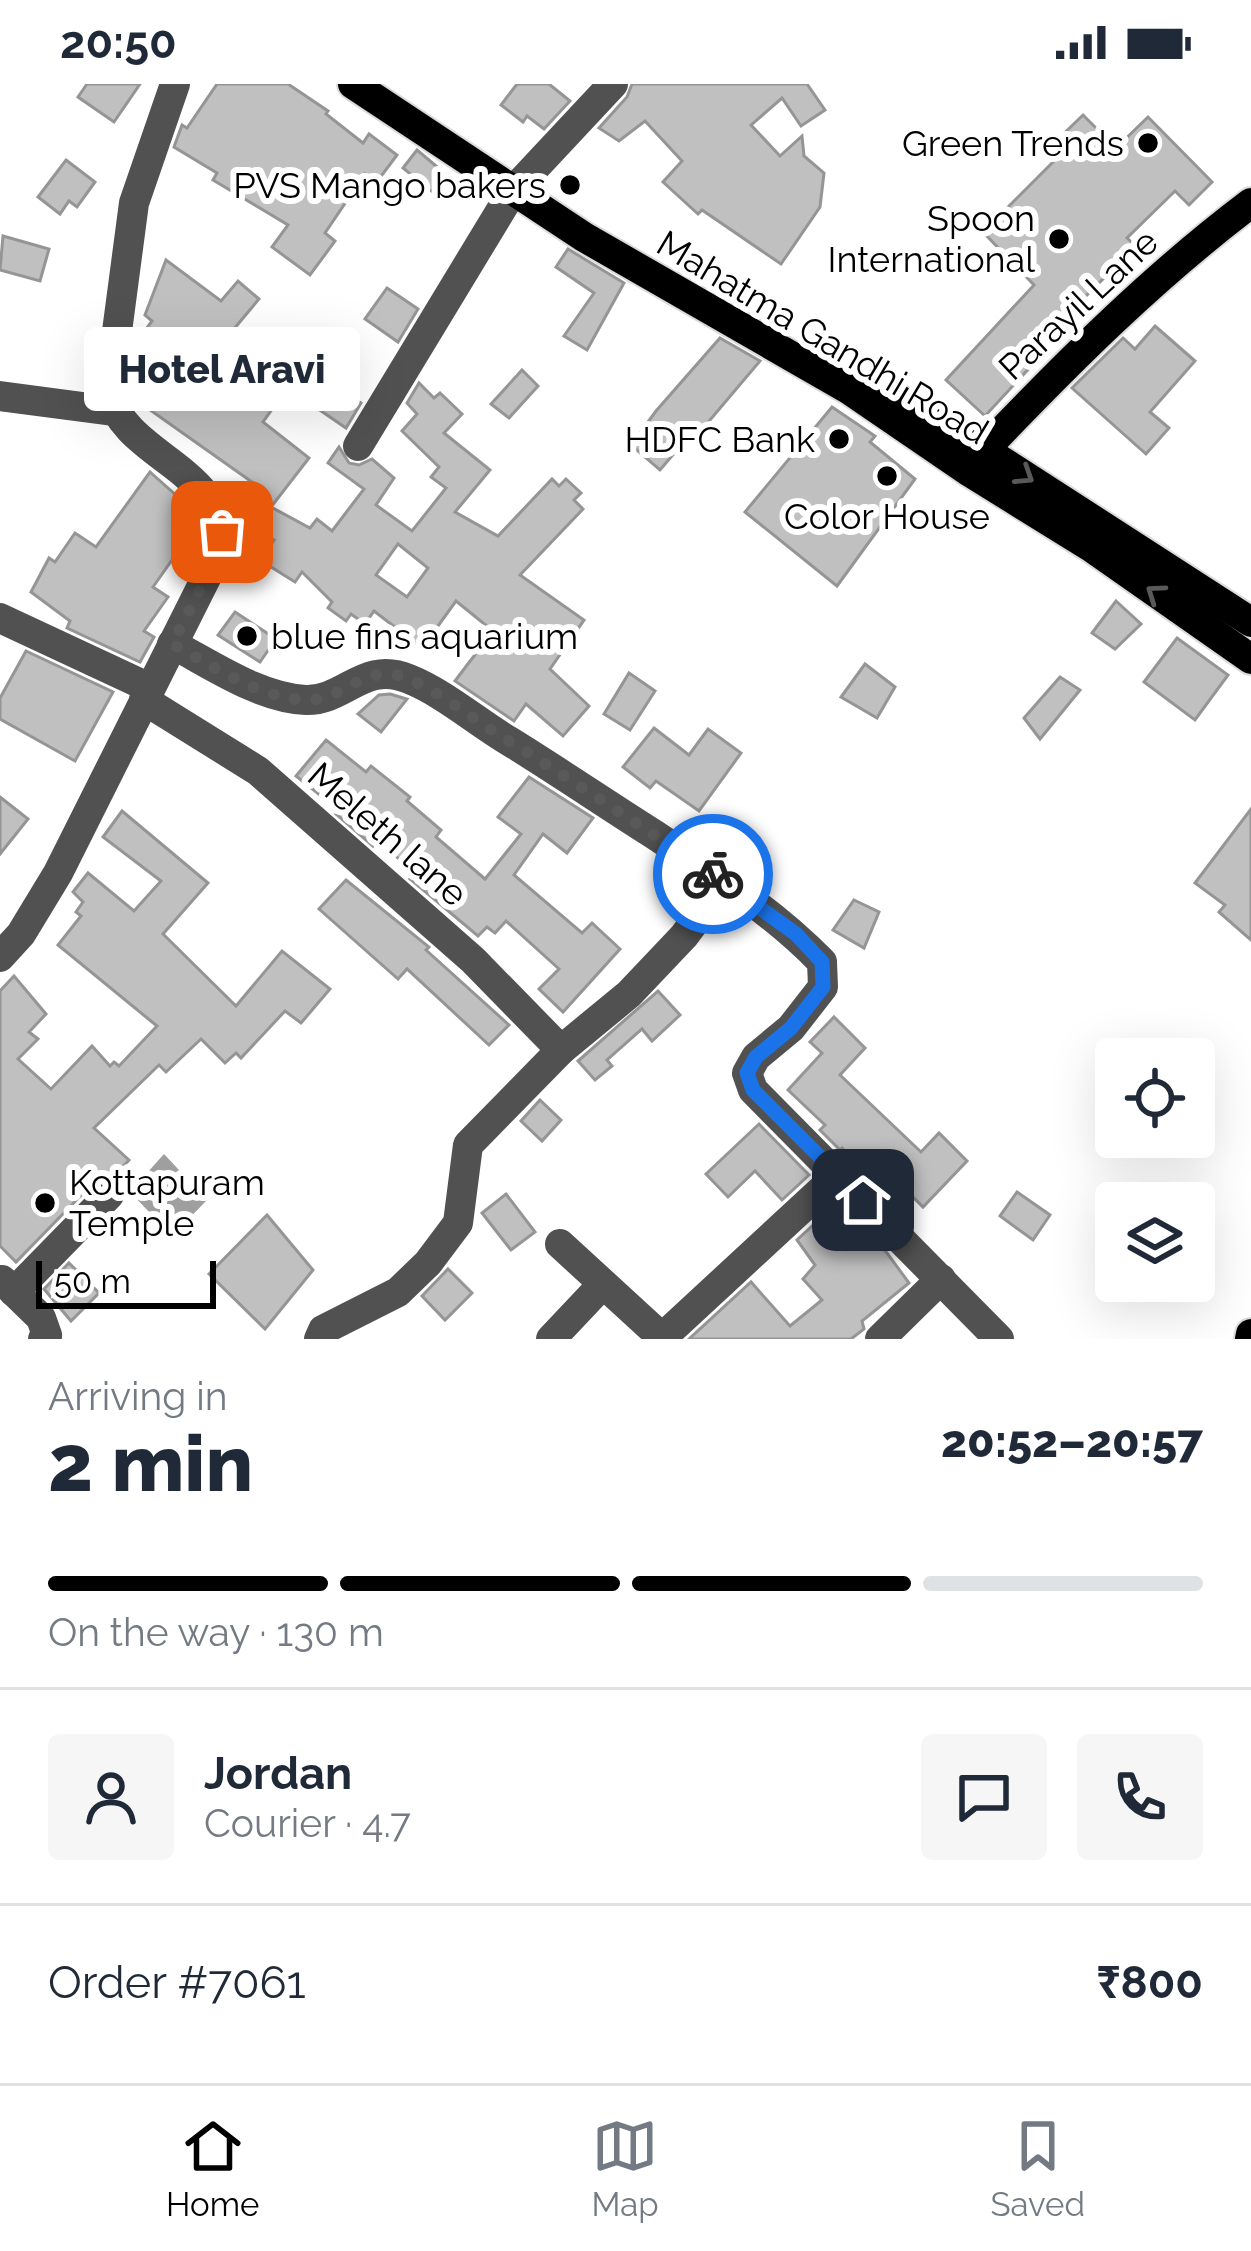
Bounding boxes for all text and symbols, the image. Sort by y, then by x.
text: 20:50 [60,16,177,69]
place label: Green Trends [902,122,1124,164]
marker: Green Trends [1135,130,1161,156]
place label: PVS Mango bakers [233,164,546,206]
marker: PVS Mango bakers [557,172,583,198]
place label: Spoon International [828,197,1035,280]
street label: Parayil Lane [990,220,1166,388]
street label: Mahatma Gandhi Road [650,222,996,452]
marker: Spoon International [1046,226,1072,252]
callout: Hotel Aravi [84,328,360,412]
text: Hotel Aravi [118,346,326,392]
place label: HDFC Bank [624,418,815,460]
marker: HDFC Bank [826,426,852,452]
one-way arrow [1012,462,1034,484]
marker: Color House [874,463,900,489]
pin [171,481,273,583]
place label: Color House [784,495,990,537]
icon: bag [189,499,255,565]
one-way arrow [1146,585,1168,607]
place label: blue fins aquarium [271,615,578,657]
marker: blue fins aquarium [234,623,260,649]
street label: Meleth lane [300,754,476,914]
courier [653,814,773,934]
icon: bike [680,841,746,907]
map controls [1095,1038,1215,1302]
button: locate [1095,1038,1215,1158]
pin [812,1149,914,1251]
place label: Kottapuram Temple [69,1161,265,1244]
icon: home [830,1167,896,1233]
button: layers [1095,1182,1215,1302]
marker: Kottapuram Temple [32,1190,58,1216]
scale bar [36,1255,216,1308]
text: 50 m [54,1262,131,1301]
text: Arriving in [48,1373,228,1419]
text: 20:52–20:57 [941,1415,1203,1468]
text: 2 min [48,1418,253,1509]
text: On the way · 130 m [48,1609,384,1655]
button: person [48,1734,174,1860]
button: chat [921,1734,1047,1860]
button: phone [1077,1734,1203,1860]
text: Jordan [204,1747,352,1800]
text: Courier · 4.7 [204,1800,411,1846]
text: Order #7061 [48,1956,306,2009]
text: ₹800 [1096,1956,1203,2009]
tab: Home [166,2113,259,2224]
tab: Map [591,2113,659,2224]
tab: Saved [991,2113,1085,2224]

